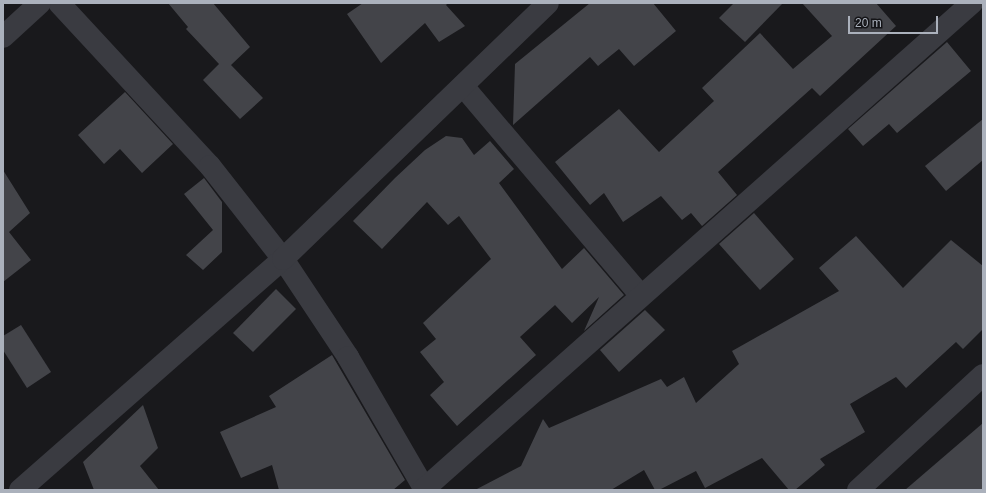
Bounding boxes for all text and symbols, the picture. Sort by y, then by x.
scale bar [850,8,940,34]
text: 20 m [855,16,882,30]

